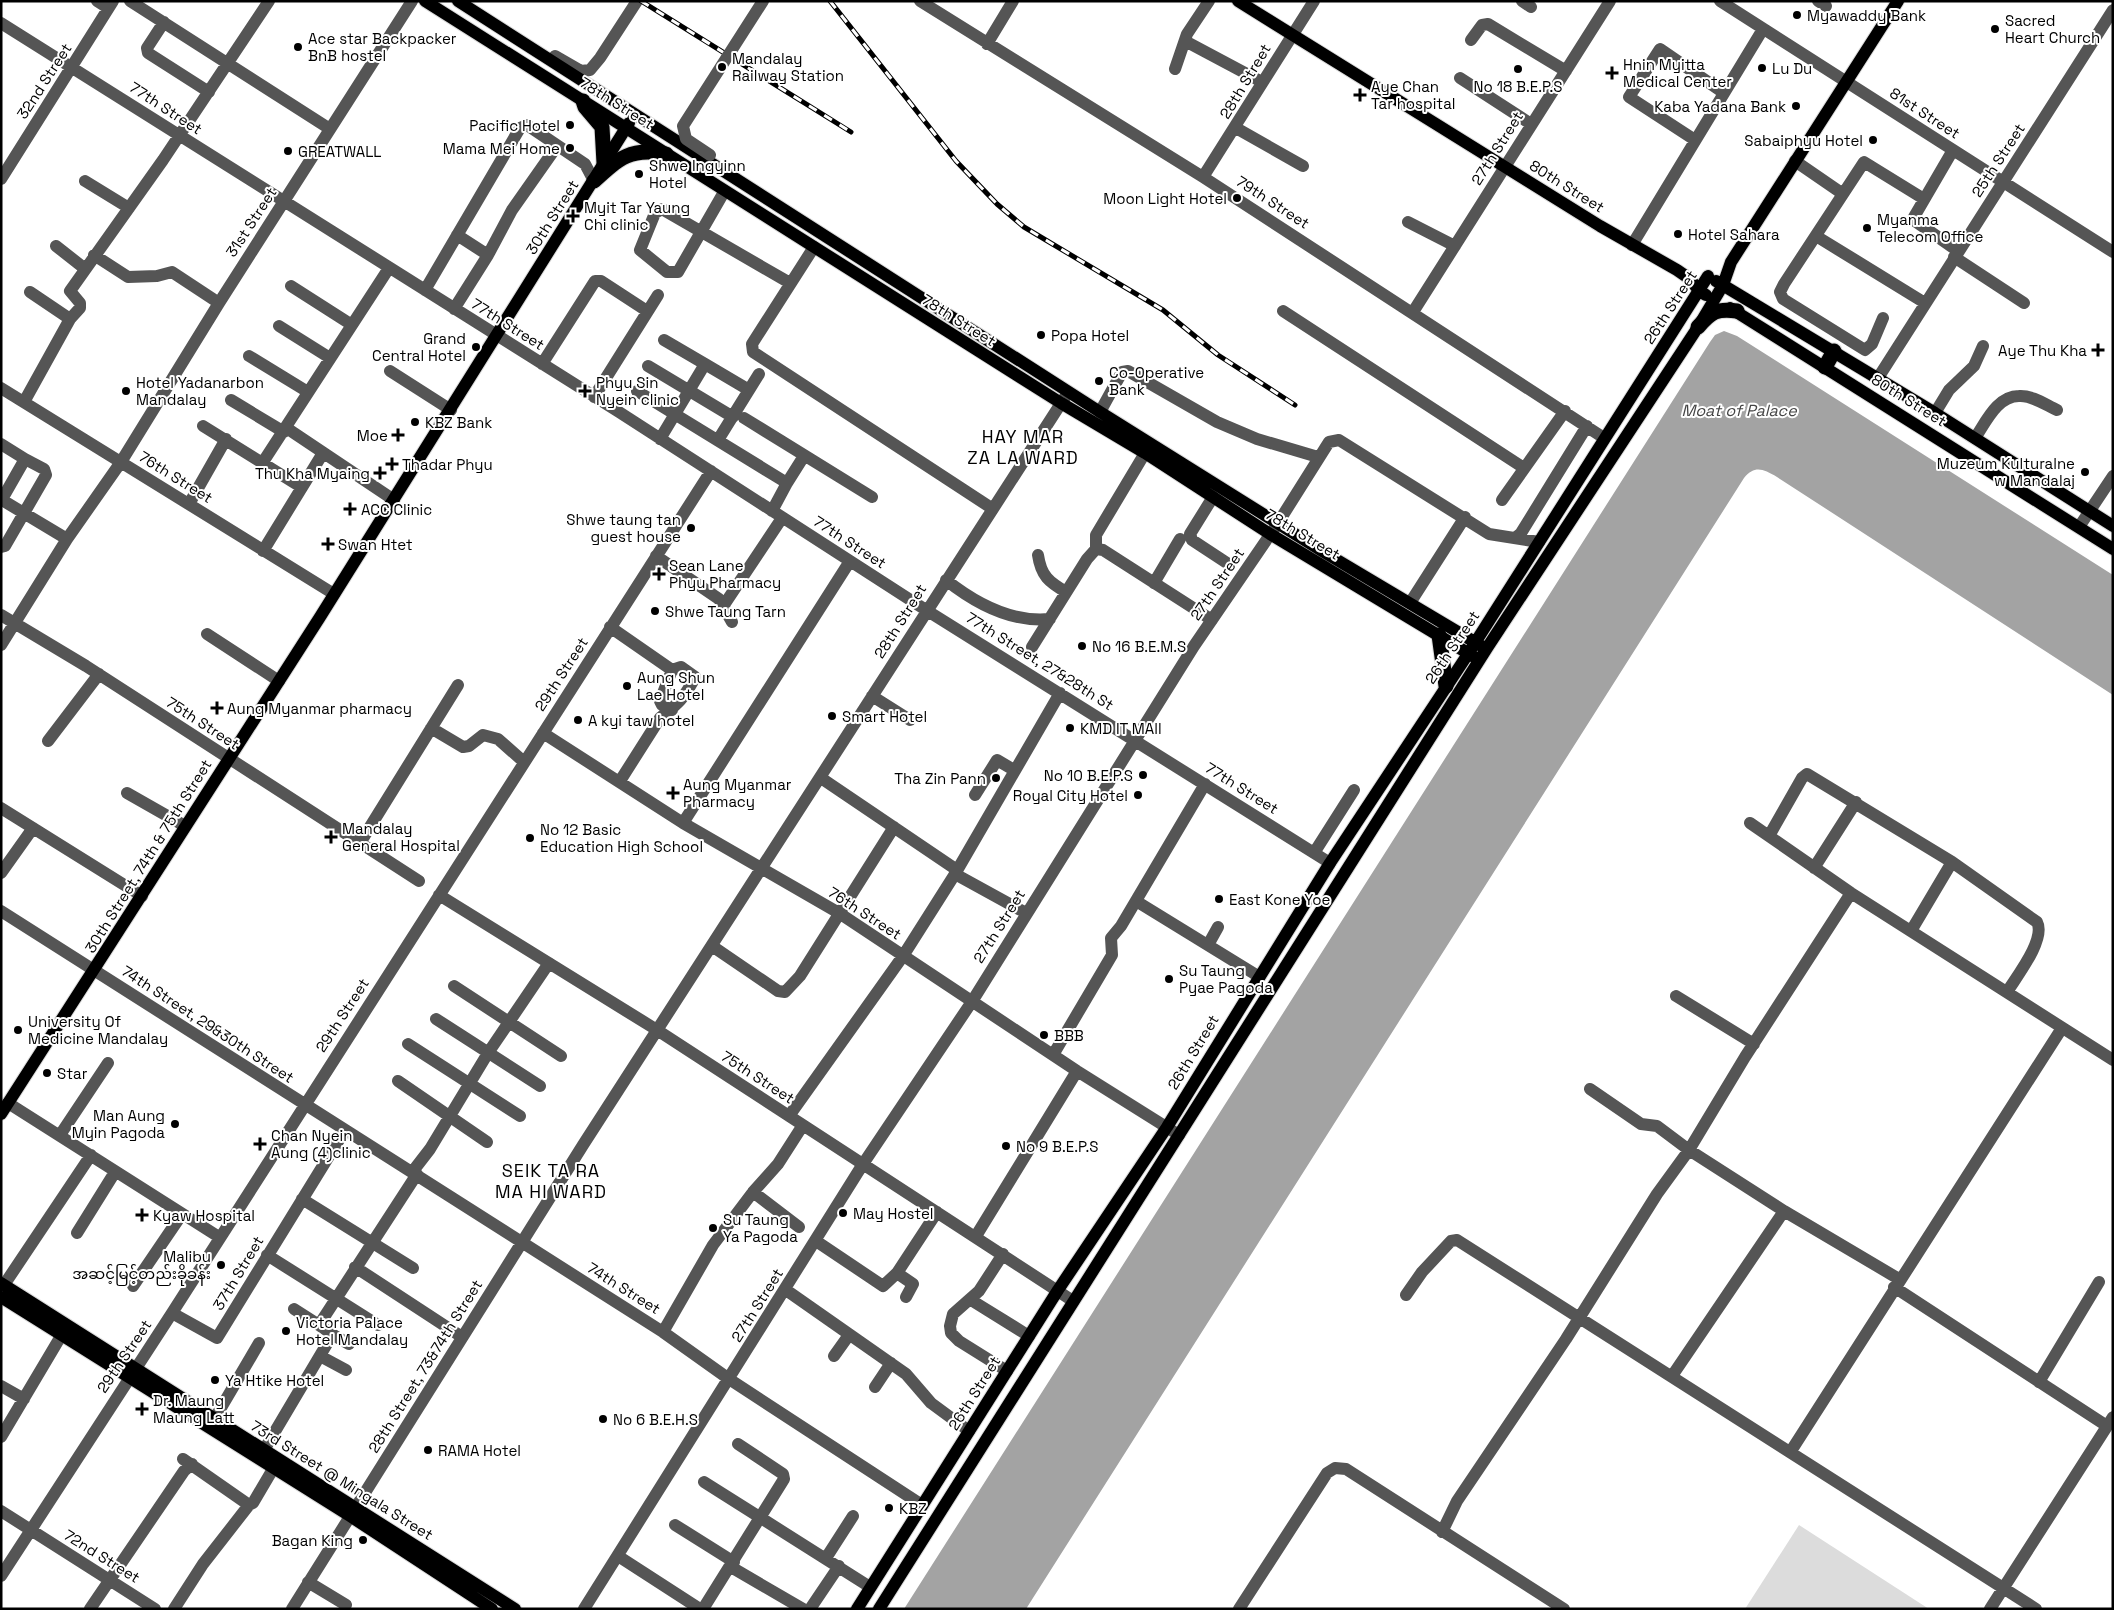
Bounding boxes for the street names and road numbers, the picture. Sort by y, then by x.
street label: 32nd Street [12,39,76,123]
street label: 28th Street [1215,40,1275,122]
street label: 78th Street [577,73,658,133]
street label: 77th Street [126,78,206,139]
street label: 81st Street [1886,83,1964,143]
street label: 27th Street [1467,108,1527,188]
street label: 25th Street [1967,120,2029,200]
street label: 80th Street [1526,155,1608,217]
street label: 79th Street [1233,171,1313,233]
street label: 30th Street [522,176,582,258]
street label: 31st Street [221,183,281,260]
street label: 26th Street [1639,267,1701,347]
street label: 78th Street [919,290,1000,350]
street label: 77th Street [468,294,548,354]
street label: 80th Street [1868,369,1950,431]
street label: 76th Street [136,447,216,507]
street label: 78th Street [1262,504,1344,564]
street label: 77th Street [810,512,890,573]
street label: 27th Street [1186,544,1248,624]
street label: 28th Street [870,580,930,662]
street label: 26th Street [1421,607,1483,687]
street label: 77th Street, 27&28th St [963,608,1117,714]
street label: 29th Street [530,634,592,714]
street label: 75th Street [163,692,243,754]
street label: 30th Street, 74th & 75th Street [80,756,216,956]
street label: 77th Street [1202,758,1282,818]
street label: 76th Street [825,882,905,944]
street label: 27th Street [969,886,1029,966]
street label: 74th Street, 29&30th Street [118,961,298,1087]
street label: 29th Street [311,975,373,1055]
street label: 26th Street [1163,1011,1223,1093]
street label: 75th Street [718,1046,798,1108]
street label: 37th Street [208,1232,268,1314]
street label: 74th Street [584,1258,664,1318]
street label: 27th Street [727,1265,787,1345]
street label: 28th Street, 73&74th Street [364,1276,486,1456]
street label: 29th Street [93,1316,155,1396]
street label: 26th Street [944,1352,1004,1434]
street label: 73rd Street @ Mingala Street [247,1416,437,1544]
street label: 72nd Street [61,1525,144,1587]

